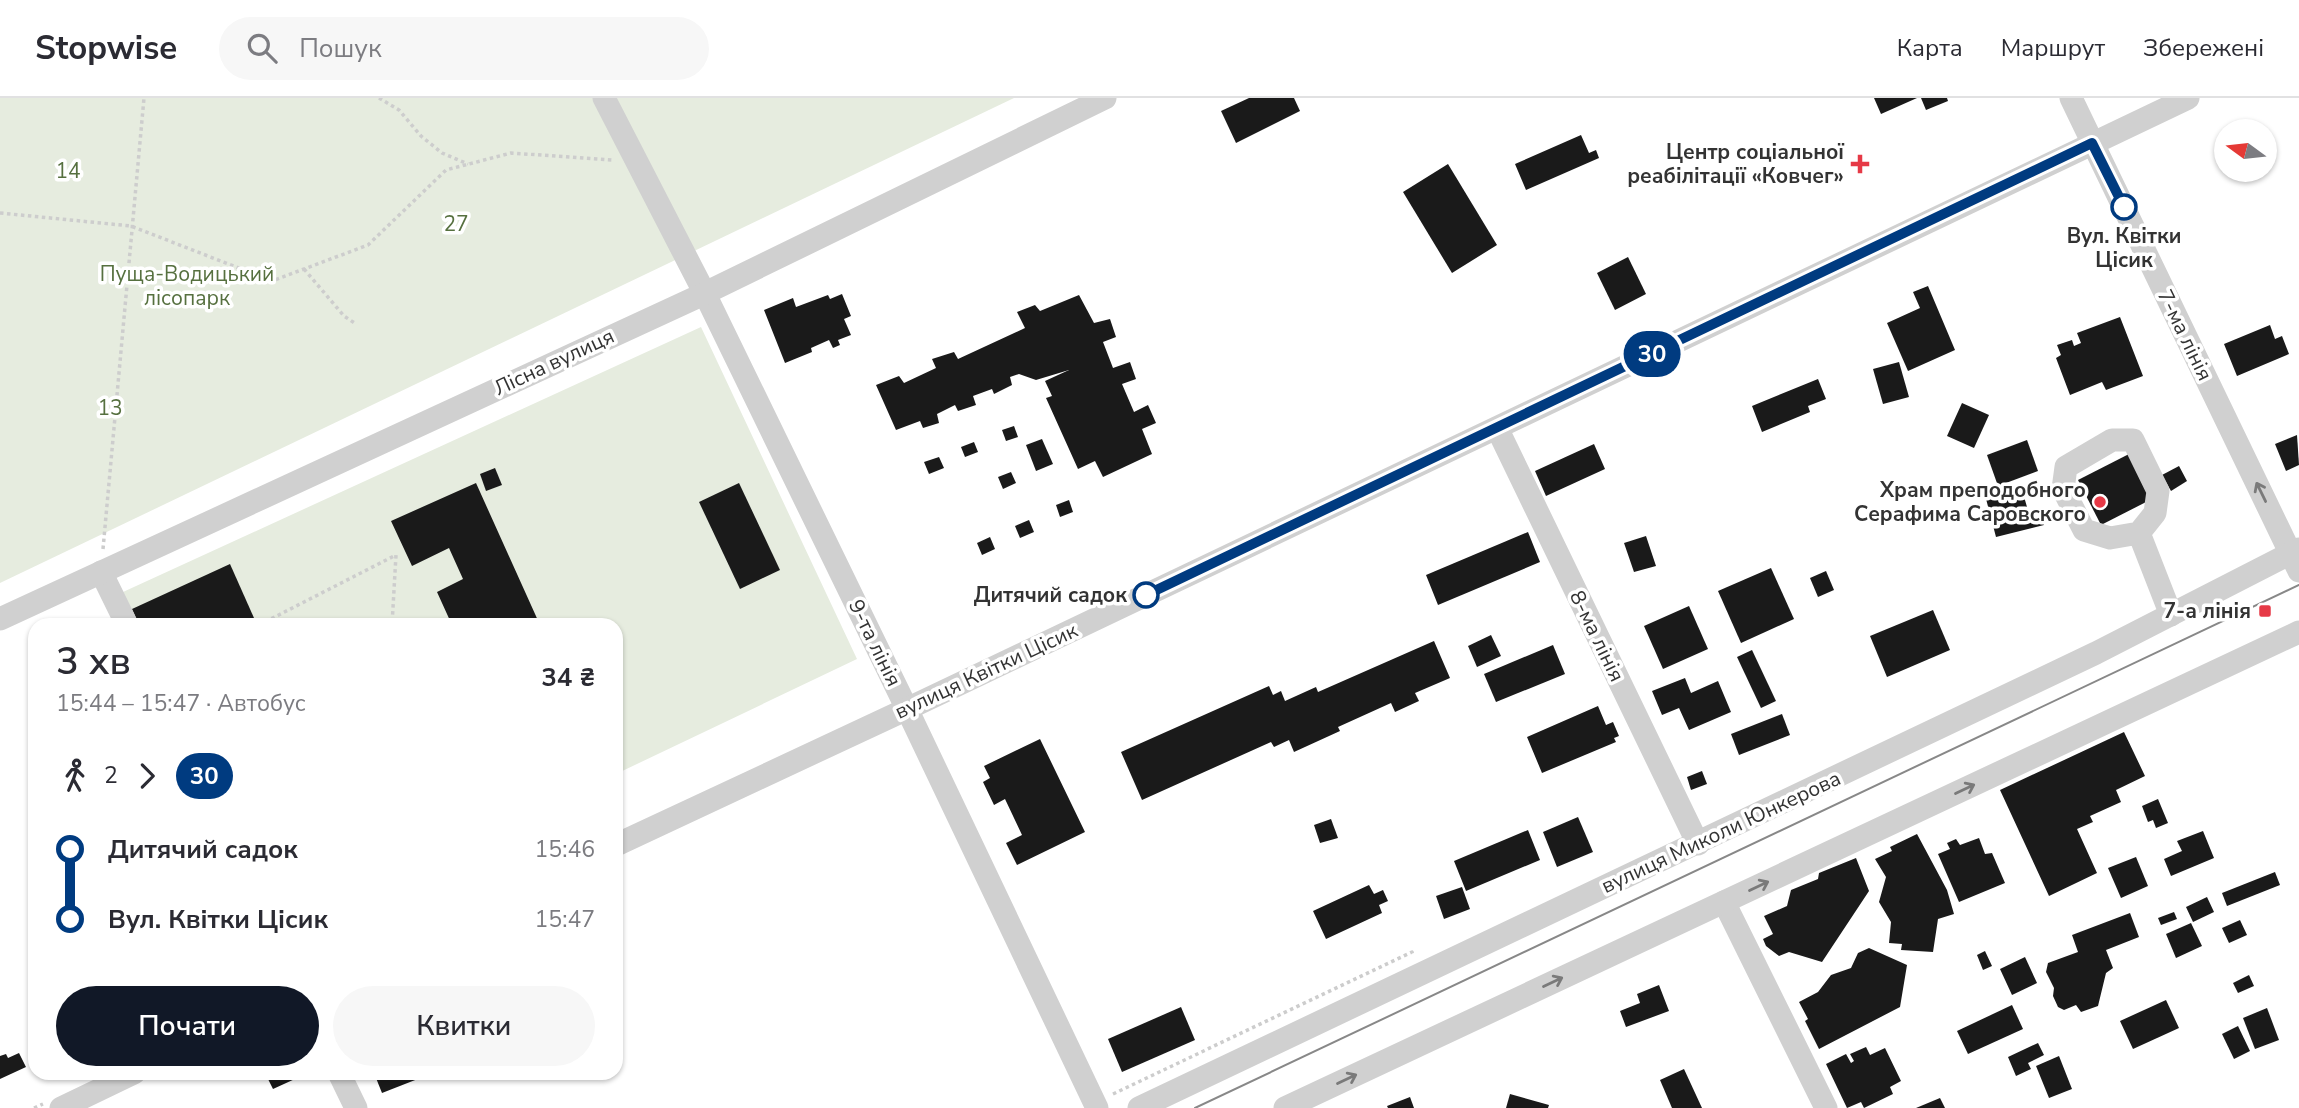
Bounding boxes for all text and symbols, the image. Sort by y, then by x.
search box [219,17,709,80]
text: Stopwise [35,26,177,71]
icon: search [243,29,281,67]
text: Пошук [299,31,382,66]
text: Карта [1897,32,1963,64]
text: Маршрут [2001,32,2105,64]
text: Збережені [2143,32,2264,64]
north arrow [2214,119,2277,182]
map controls [2214,119,2277,182]
place label: Центр соціальної реабілітації «Ковчег» [1627,138,1844,190]
marker: Центр соціальної реабілітації «Ковчег» [1850,154,1870,174]
park label: 14 [55,157,81,185]
marker: Вул. Квітки Цісик [2111,194,2137,220]
park label: 27 [443,210,469,238]
place label: Вул. Квітки Цісик [2067,222,2181,274]
park label: Пуща-Водицький лісопарк [100,260,274,312]
street label: 7-ма лінія [2151,285,2219,385]
street label: Лісна вулиця [489,322,619,402]
line badge: 30 [1620,331,1684,377]
text: 30 [1638,338,1666,370]
park label: 13 [97,394,123,422]
place label: Храм преподобного Серафима Саровского [1854,476,2086,528]
one-way arrow [2253,482,2267,503]
marker: Храм преподобного Серафима Саровского [2092,494,2108,510]
place label: Дитячий садок [974,581,1127,609]
marker: Дитячий садок [1133,582,1159,608]
street label: 8-ма лінія [1563,586,1631,686]
street label: 9-та лінія [842,595,908,691]
place label: 7-а лінія [2163,597,2251,625]
marker: 7-а лінія [2257,603,2273,619]
street label: вулиця Квітки Цісик [890,616,1083,726]
text: 3 хв [56,636,131,687]
text: 34 ₴ [541,660,595,695]
text: 15:44 – 15:47 · Автобус [56,688,306,719]
icon: walk [56,757,94,795]
icon: forward [128,757,166,795]
text: 2 [104,760,118,791]
text: 30 [190,760,219,792]
street label: вулиця Миколи Юнкерова [1597,764,1845,900]
one-way arrow [1954,782,1975,795]
text: Дитячий садок [108,832,298,867]
text: 15:46 [535,834,595,865]
one-way arrow [1748,879,1769,892]
text: Вул. Квітки Цісик [108,902,328,937]
text: 15:47 [535,904,595,935]
one-way arrow [1542,975,1563,989]
button: Почати [56,986,319,1066]
button: Квитки [333,986,595,1066]
one-way arrow [1336,1072,1357,1085]

